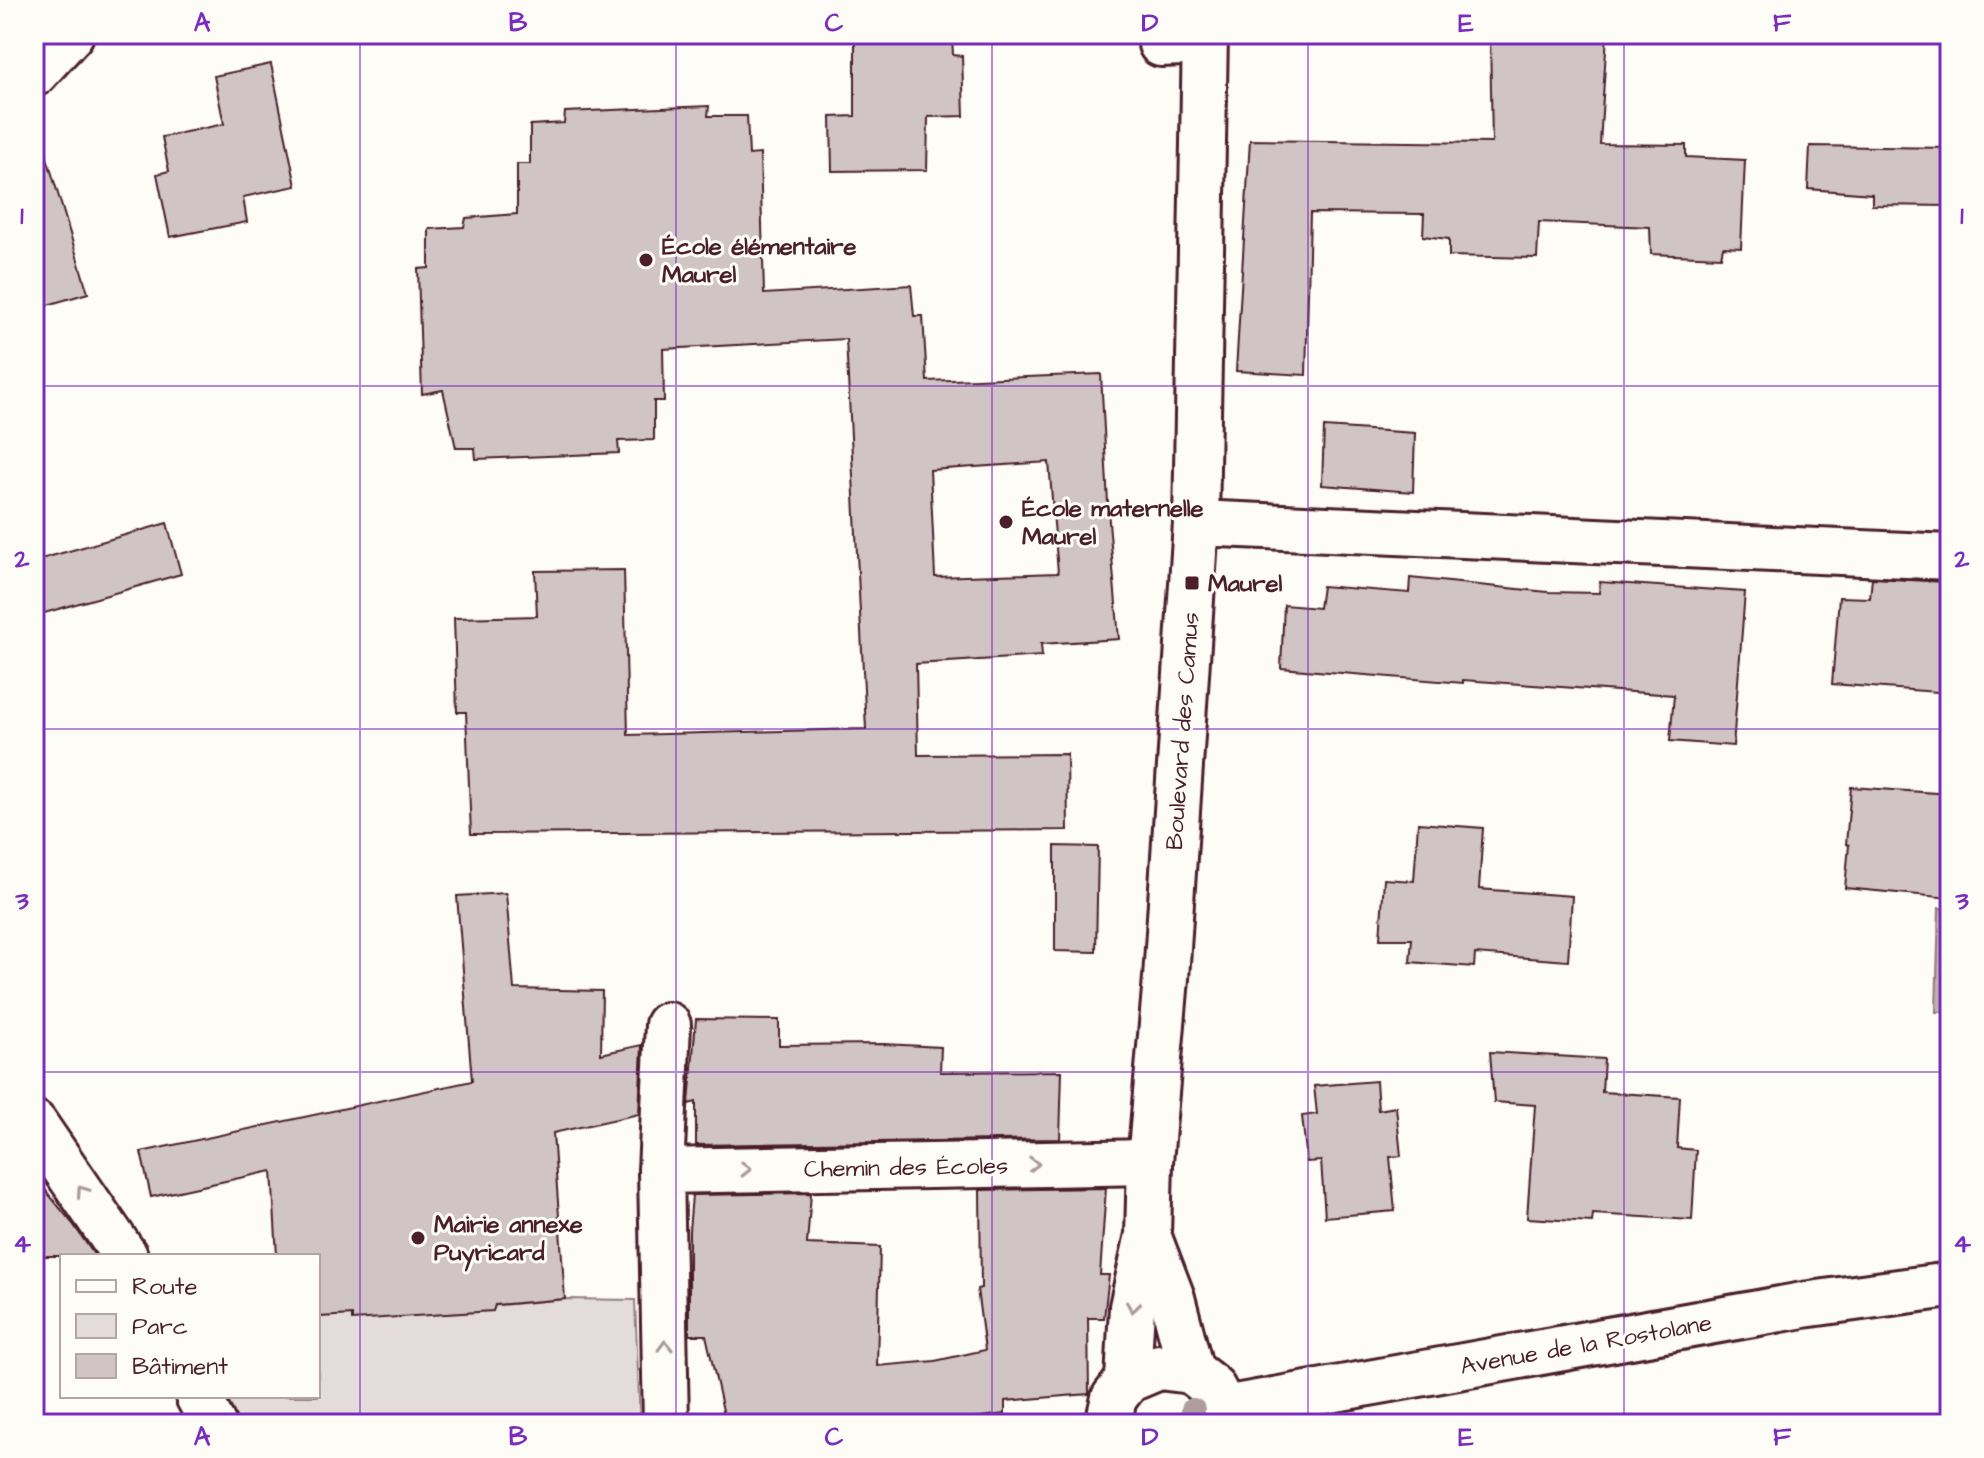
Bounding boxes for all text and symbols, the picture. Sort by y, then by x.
text: A [194,5,211,41]
text: B [509,5,528,41]
text: C [825,5,844,41]
text: D [1142,5,1159,41]
text: E [1458,5,1474,41]
text: F [1773,5,1792,41]
text: 1 [20,198,24,234]
text: 1 [1960,198,1964,234]
place label: École élémentaire Maurel [662,230,856,292]
marker: École élémentaire Maurel [637,251,655,269]
place label: École maternelle Maurel [1022,492,1204,554]
marker: École maternelle Maurel [997,513,1015,531]
text: 2 [14,541,30,577]
text: 2 [1954,541,1970,577]
place label: Maurel [1208,567,1282,601]
marker: Maurel [1183,574,1201,592]
street label: Boulevard des Camus [1158,611,1208,851]
text: 3 [14,883,29,919]
text: 3 [1954,883,1969,919]
street label: Chemin des Écoles [804,1149,1009,1187]
one-way arrow [1028,1155,1041,1173]
one-way arrow [740,1161,753,1178]
one-way arrow [77,1186,92,1200]
place label: Mairie annexe Puyricard [434,1208,583,1272]
text: 4 [13,1226,31,1262]
text: 4 [1953,1226,1971,1262]
marker: Mairie annexe Puyricard [409,1229,427,1247]
legend [60,1254,320,1398]
text: Route [132,1270,198,1304]
one-way arrow [1125,1300,1142,1314]
street label: Avenue de la Rostolane [1458,1306,1715,1384]
text: Parc [132,1310,188,1344]
one-way arrow [656,1339,673,1352]
text: Bâtiment [132,1350,228,1384]
text: A [194,1419,211,1455]
text: B [509,1419,528,1455]
text: C [825,1419,844,1455]
text: D [1142,1419,1159,1455]
text: E [1458,1419,1474,1455]
text: F [1773,1419,1792,1455]

